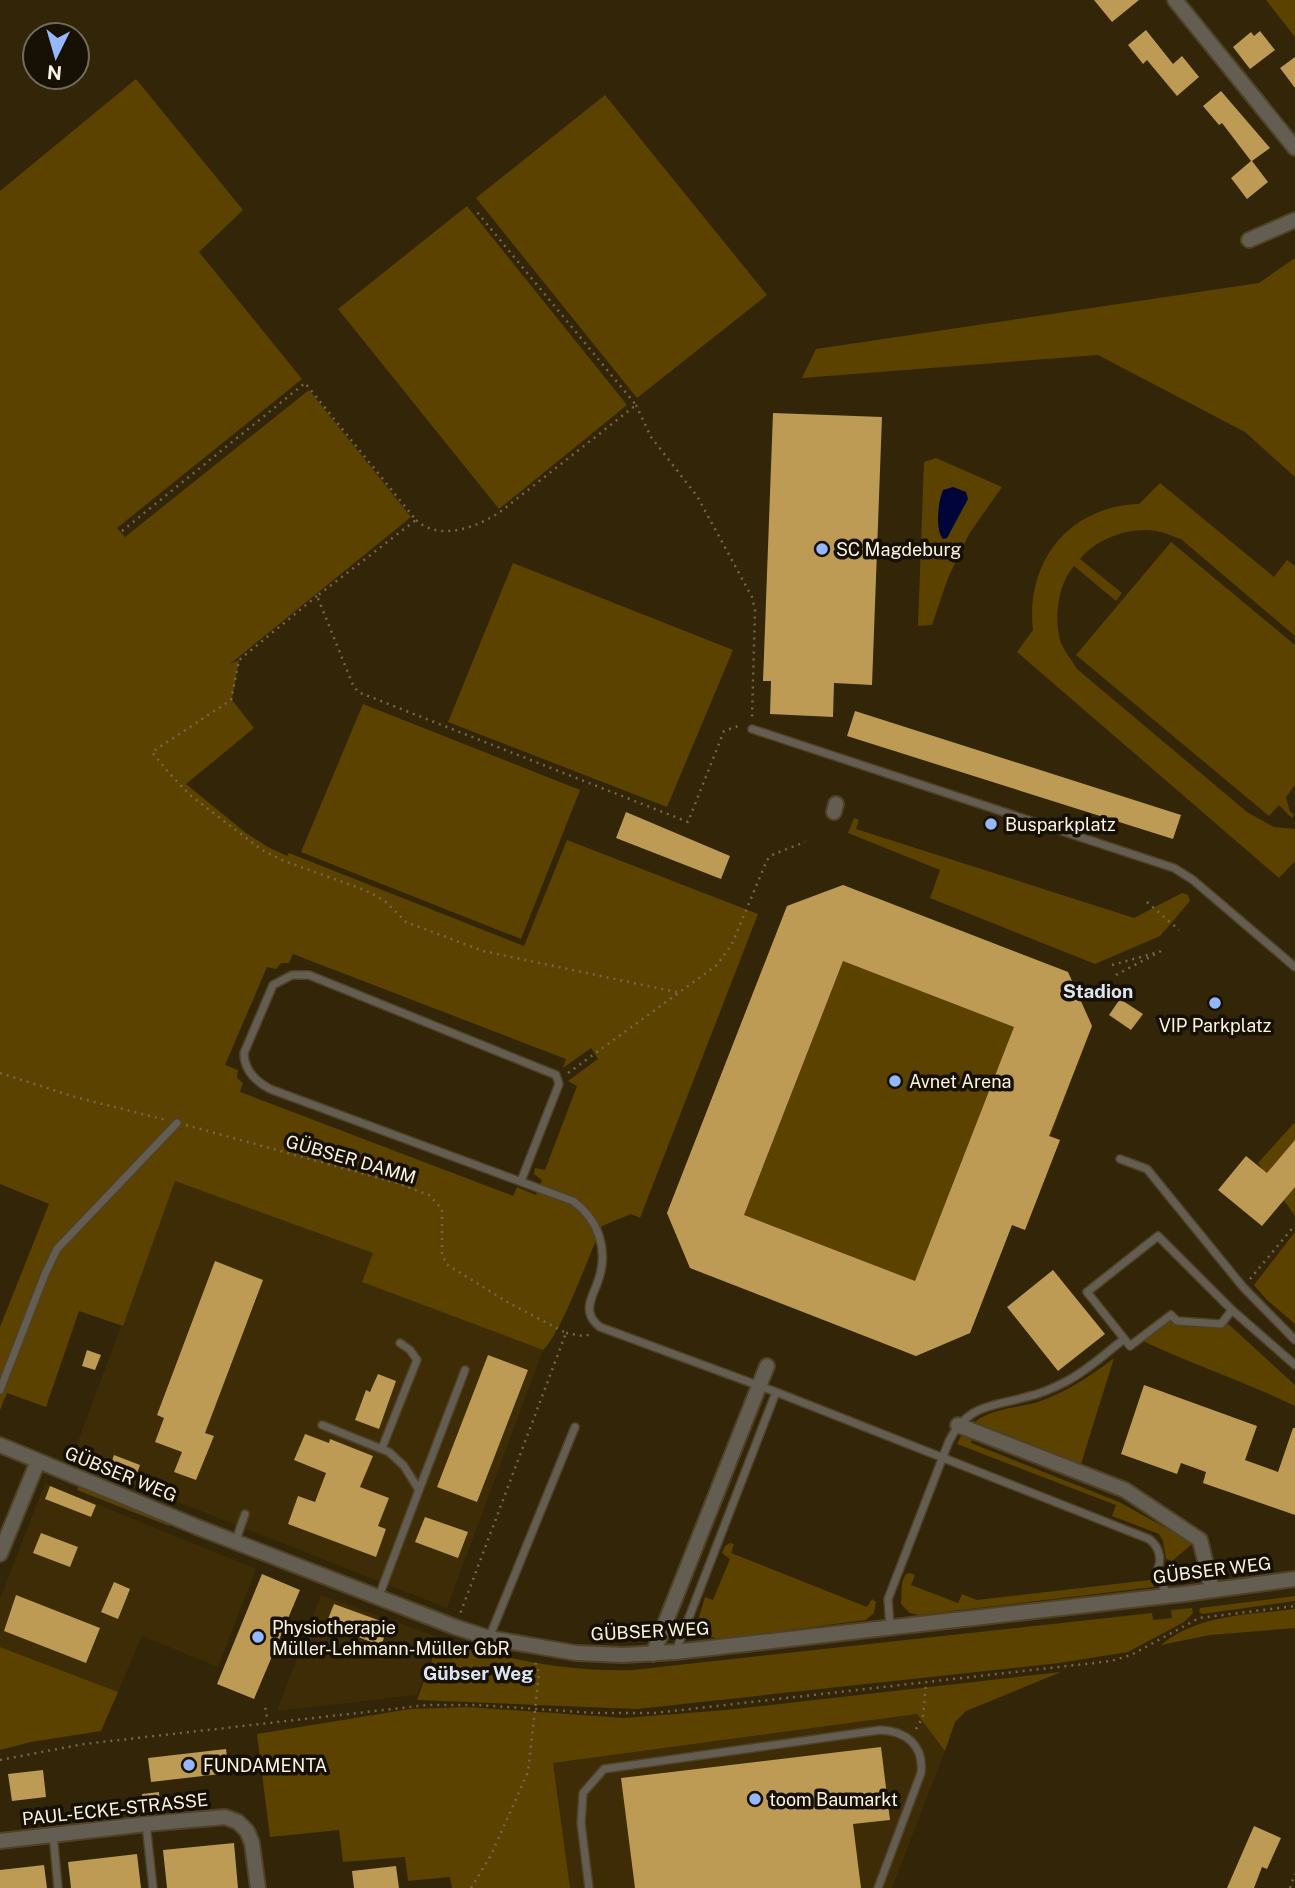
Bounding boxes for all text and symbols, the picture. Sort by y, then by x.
north arrow [21,21,91,91]
text: N [46,61,63,85]
place label: SC Magdeburg [836,539,962,560]
marker: SC Magdeburg [814,541,830,557]
place label: Busparkplatz [1005,814,1116,835]
marker: Busparkplatz [983,816,999,832]
district label: Stadion [1063,980,1133,1002]
marker: VIP Parkplatz [1207,995,1223,1011]
place label: VIP Parkplatz [1159,1015,1271,1036]
place label: Avnet Arena [909,1071,1012,1092]
marker: Avnet Arena [887,1073,903,1089]
street label: GÜBSER DAMM [284,1129,419,1188]
street label: GÜBSER WEG [62,1441,180,1506]
street label: GÜBSER WEG [1152,1551,1272,1588]
street label: GÜBSER WEG [590,1616,710,1645]
place label: Physiotherapie Müller-Lehmann-Müller GbR [272,1617,510,1659]
marker: Physiotherapie Müller-Lehmann-Müller GbR [250,1629,266,1645]
district label: Gübser Weg [423,1662,533,1684]
place label: FUNDAMENTA [203,1755,328,1776]
marker: FUNDAMENTA [181,1757,197,1773]
street label: PAUL-ECKE-STRASSE [21,1789,209,1829]
place label: toom Baumarkt [769,1789,898,1810]
marker: toom Baumarkt [747,1791,763,1807]

